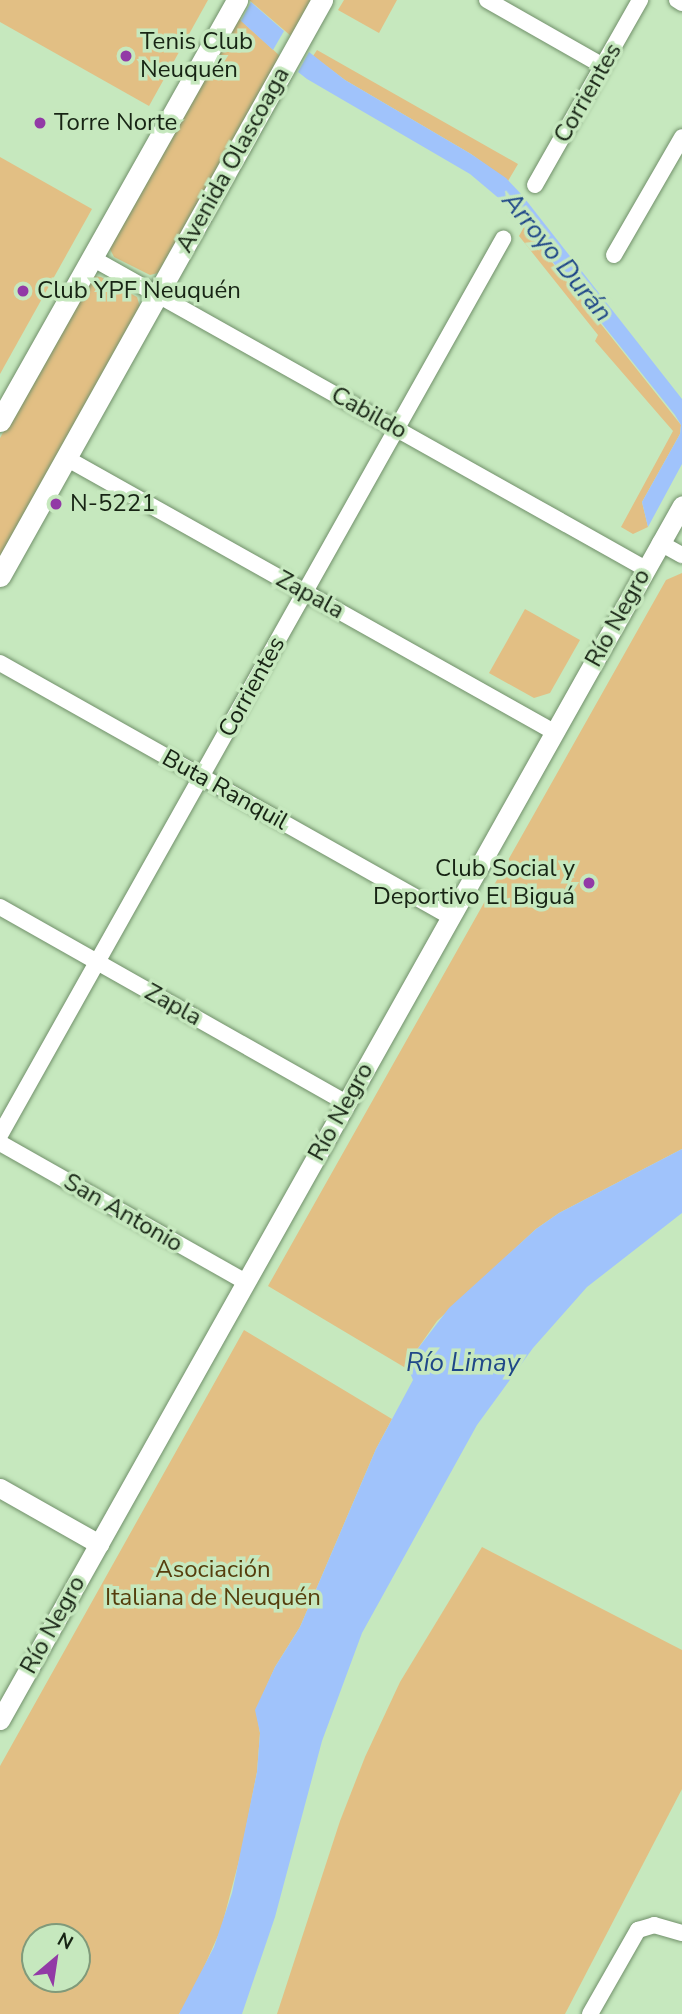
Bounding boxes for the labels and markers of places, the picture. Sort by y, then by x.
place label: Tenis Club Neuquén [140,28,253,84]
marker: Tenis Club Neuquén [118,48,134,64]
place label: Torre Norte [54,109,177,137]
marker: Torre Norte [32,115,48,131]
place label: Club YPF Neuquén [37,277,241,305]
marker: Club YPF Neuquén [15,283,31,299]
place label: N-5221 [70,490,156,518]
marker: N-5221 [48,496,64,512]
place label: Club Social y Deportivo El Biguá [373,855,575,911]
marker: Club Social y Deportivo El Biguá [581,875,597,891]

